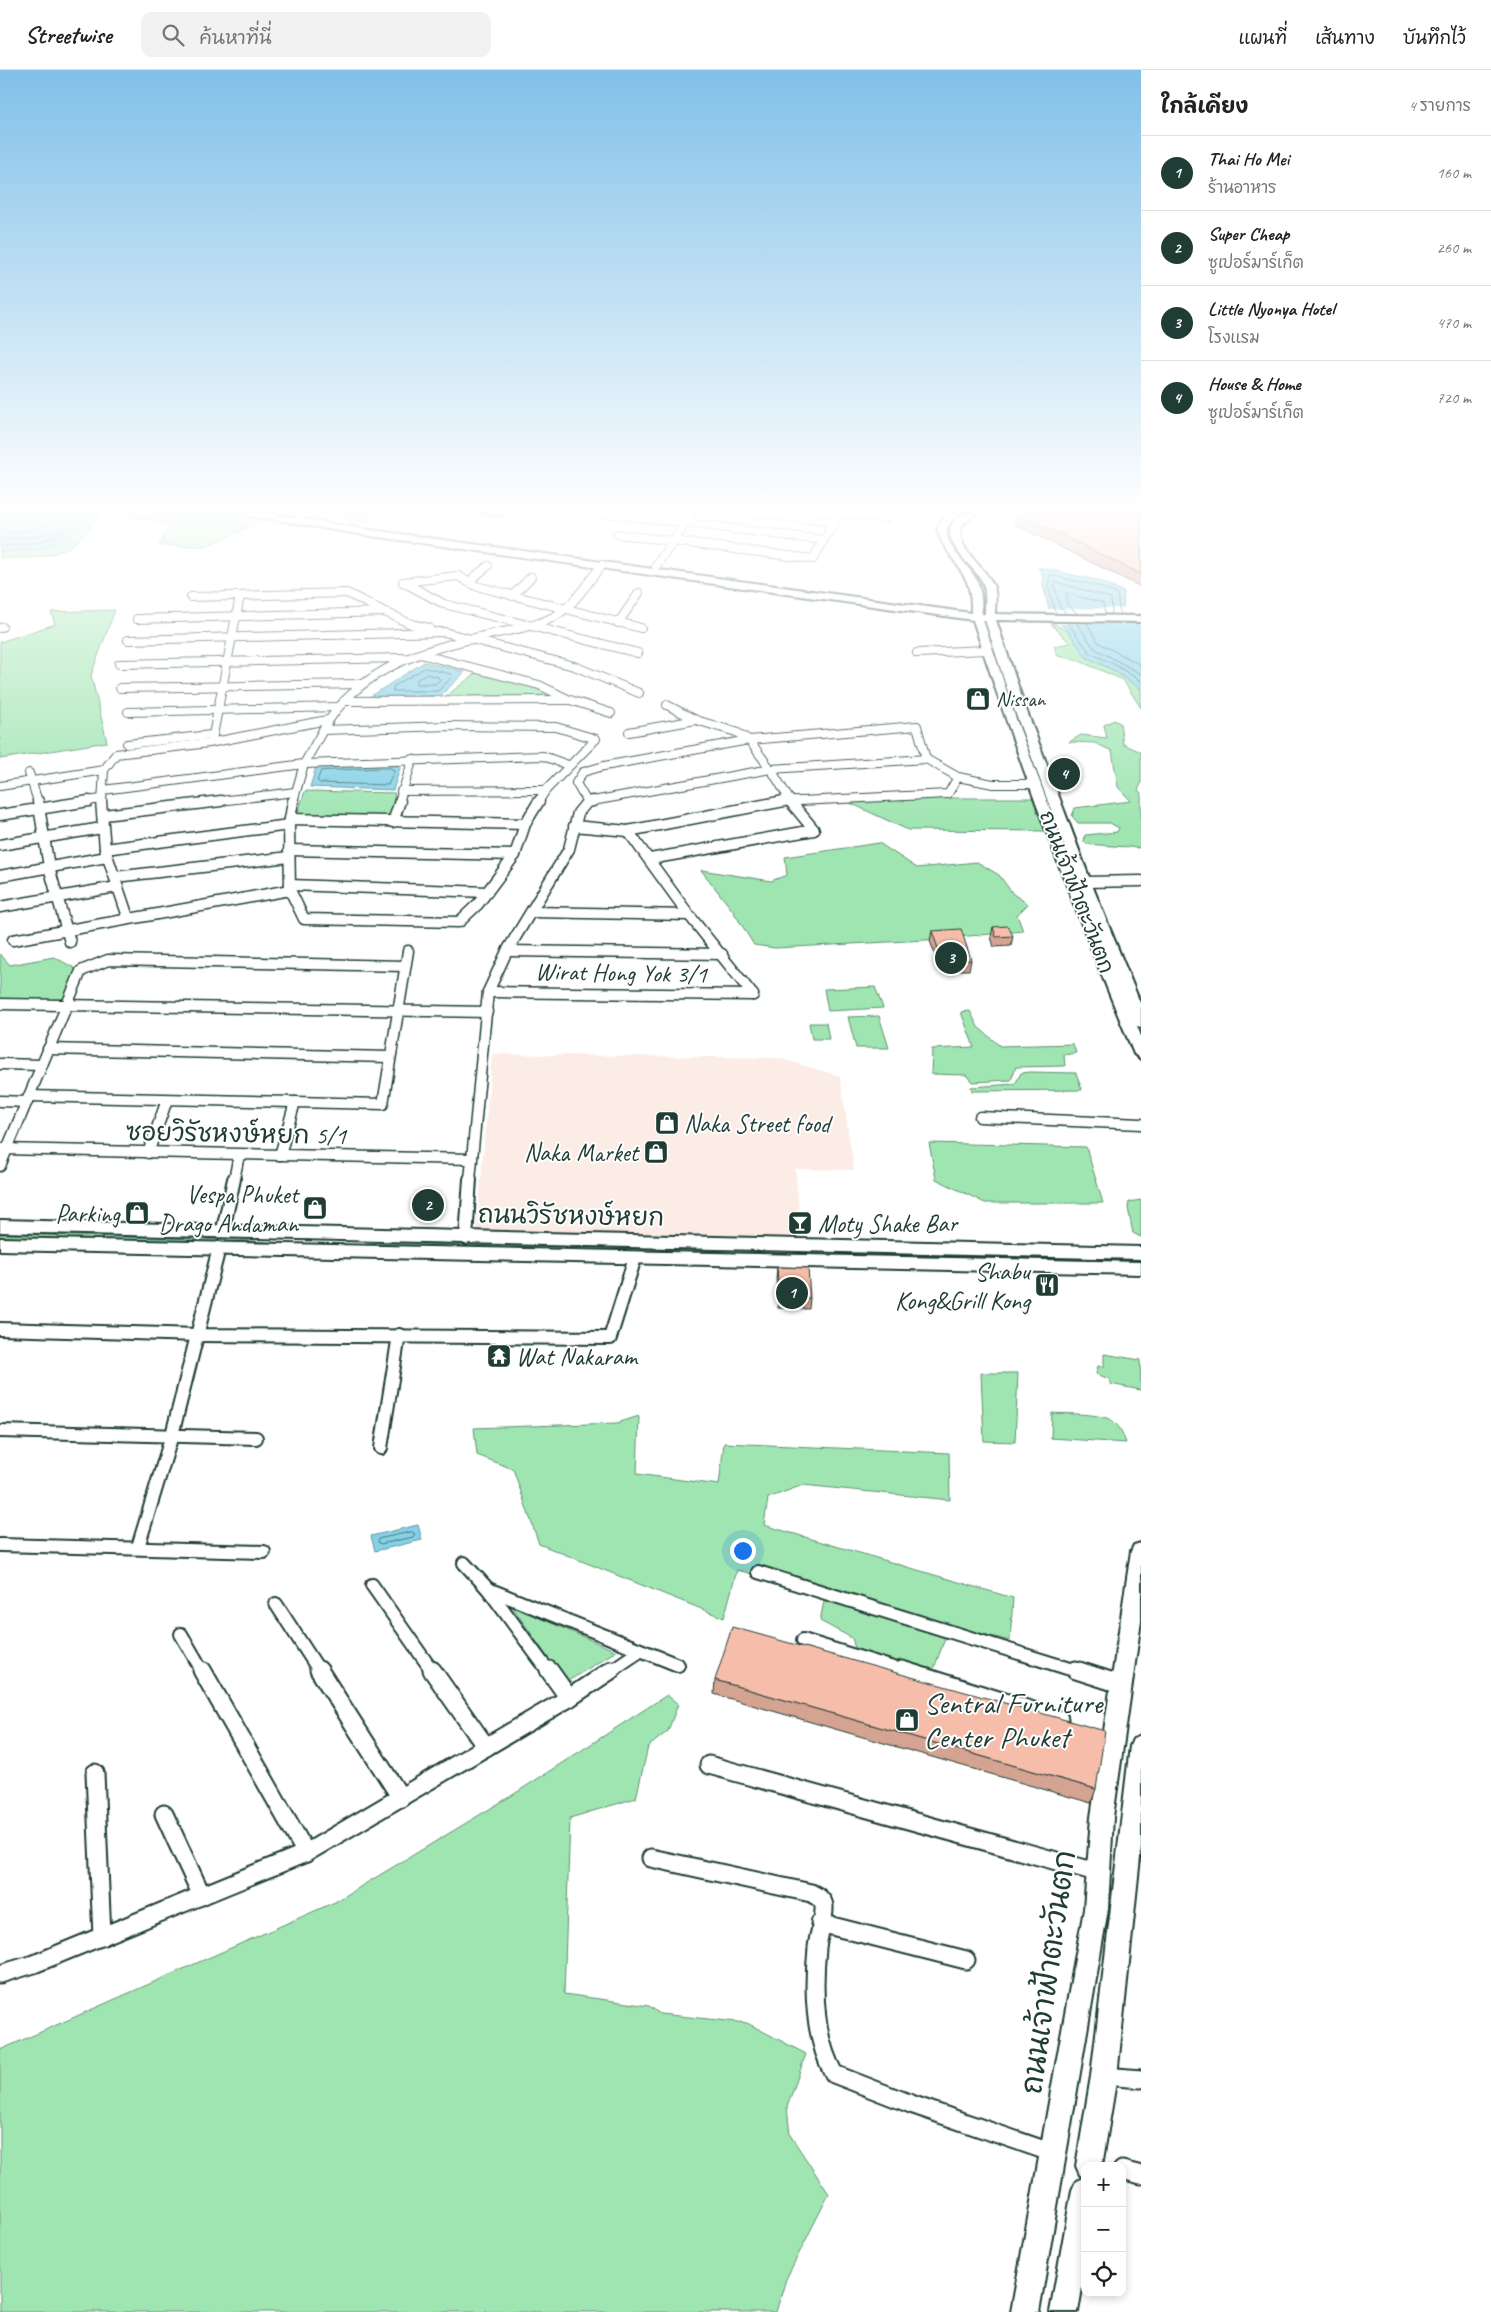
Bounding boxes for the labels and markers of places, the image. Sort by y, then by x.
shop icon: Nissan [965,686,991,712]
place label: Nissan [996,686,1047,712]
pin: 4 [1048,755,1080,793]
pin: 3 [935,939,967,977]
place label: Naka Street food [684,1108,833,1140]
shop icon: Naka Street food [654,1110,680,1136]
place label: Naka Market [524,1137,641,1169]
shop icon: Naka Market [643,1139,669,1165]
place label: Vespa Phuket Drago Andaman [158,1179,301,1240]
pin: 2 [412,1186,444,1224]
shop icon: Vespa Phuket Drago Andaman [302,1195,328,1221]
place label: Parking [56,1198,121,1230]
shop icon: Parking [124,1200,150,1226]
place label: Moty Shake Bar [818,1208,959,1240]
bar icon: Moty Shake Bar [787,1210,813,1236]
place label: Shabu Kong&Grill Kong [895,1256,1032,1317]
restaurant icon: Shabu Kong&Grill Kong [1034,1272,1060,1298]
pin: 1 [776,1274,808,1312]
place label: Wat Nakaram [516,1341,639,1373]
temple icon: Wat Nakaram [486,1343,512,1369]
place label: Sentral Furniture Center Phuket [924,1684,1104,1756]
shop icon: Sentral Furniture Center Phuket [894,1707,920,1733]

